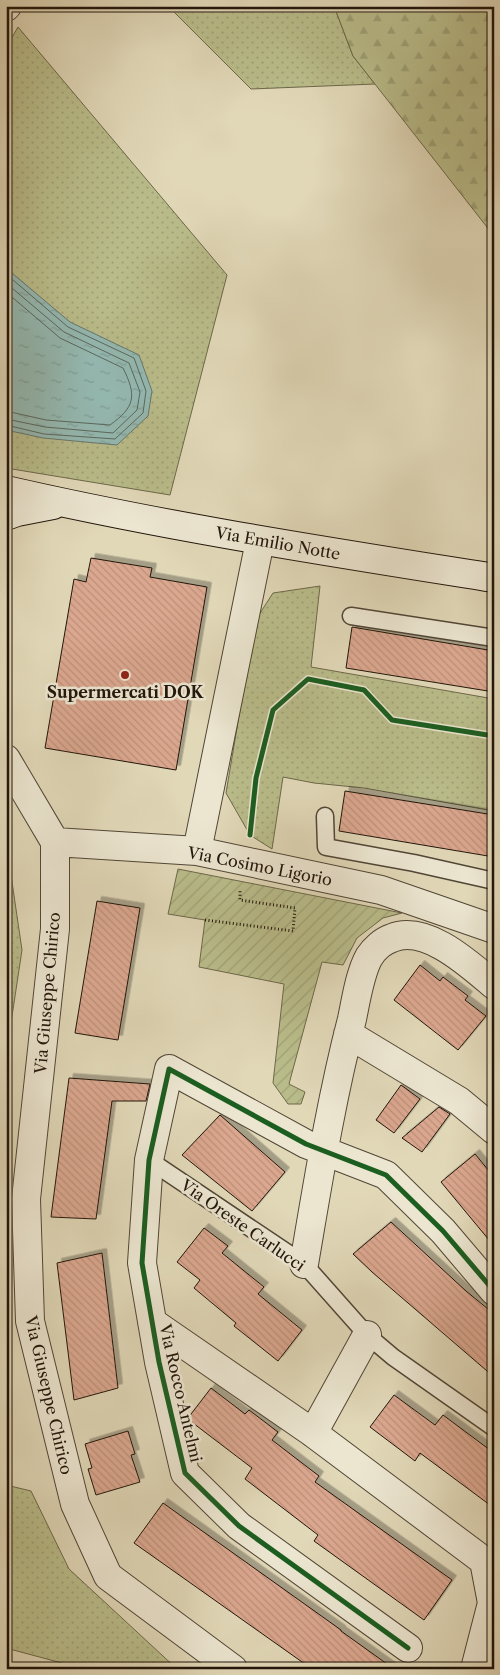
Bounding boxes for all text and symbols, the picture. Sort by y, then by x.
street label: Via Emilio Notte [213,522,342,564]
marker: Supermercati DOK [119,669,131,681]
place label: Supermercati DOK [47,682,205,702]
street label: Via Cosimo Ligorio [185,842,334,890]
street label: Via Giuseppe Chirico [30,911,64,1076]
street label: Via Oreste Carlucci [176,1174,309,1275]
street label: Via Giuseppe Chirico [21,1313,77,1477]
street label: Via Rocco Antelmi [155,1321,207,1464]

